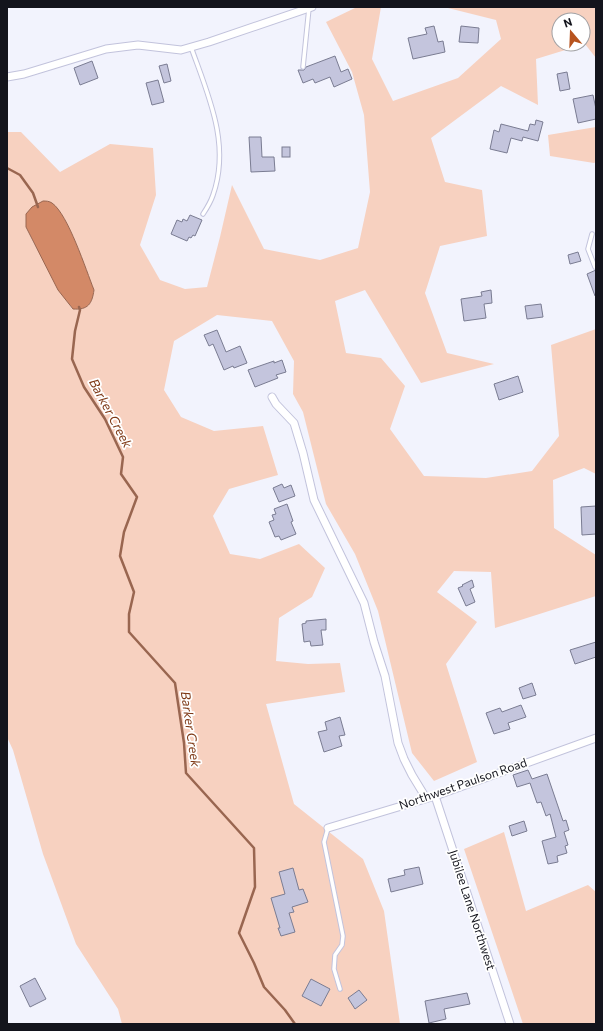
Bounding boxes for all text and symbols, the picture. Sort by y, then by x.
north arrow [551,12,591,52]
text: N [562,15,574,30]
water label: Barker Creek [86,376,136,451]
water label: Barker Creek [178,690,204,769]
street label: Northwest Paulson Road [397,755,529,812]
street label: Jubilee Lane Northwest [446,848,499,972]

